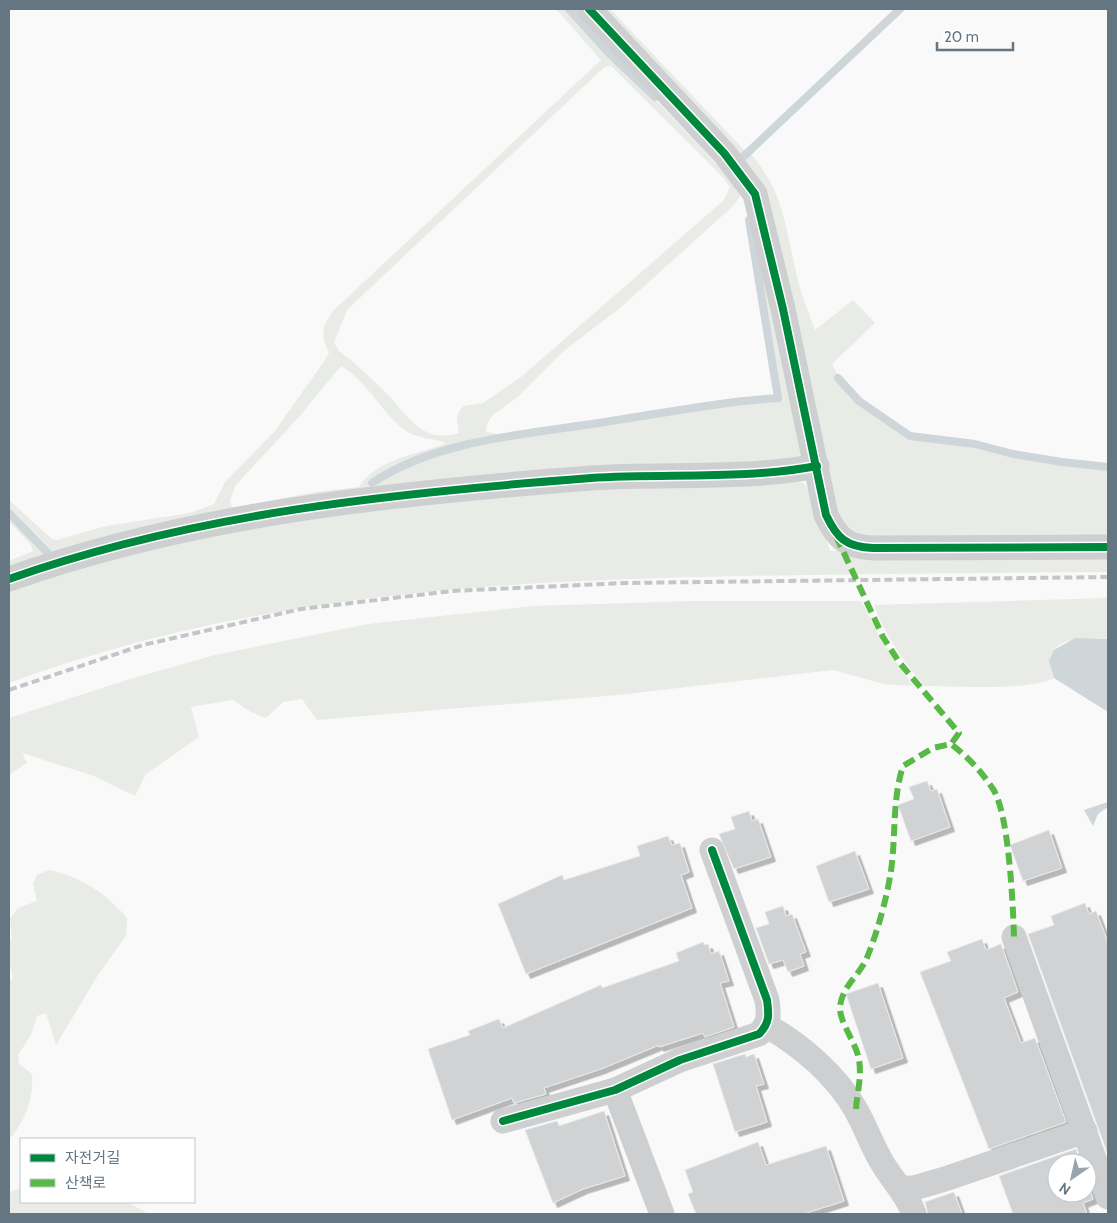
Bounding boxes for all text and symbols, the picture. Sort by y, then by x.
scale bar [937,20,1013,52]
text: 20 m [944,28,979,46]
legend [20,1138,195,1203]
text: 자전거길 [65,1149,120,1167]
north arrow [1047,1153,1097,1203]
text: 산책로 [65,1174,106,1192]
text: N [1056,1179,1074,1199]

